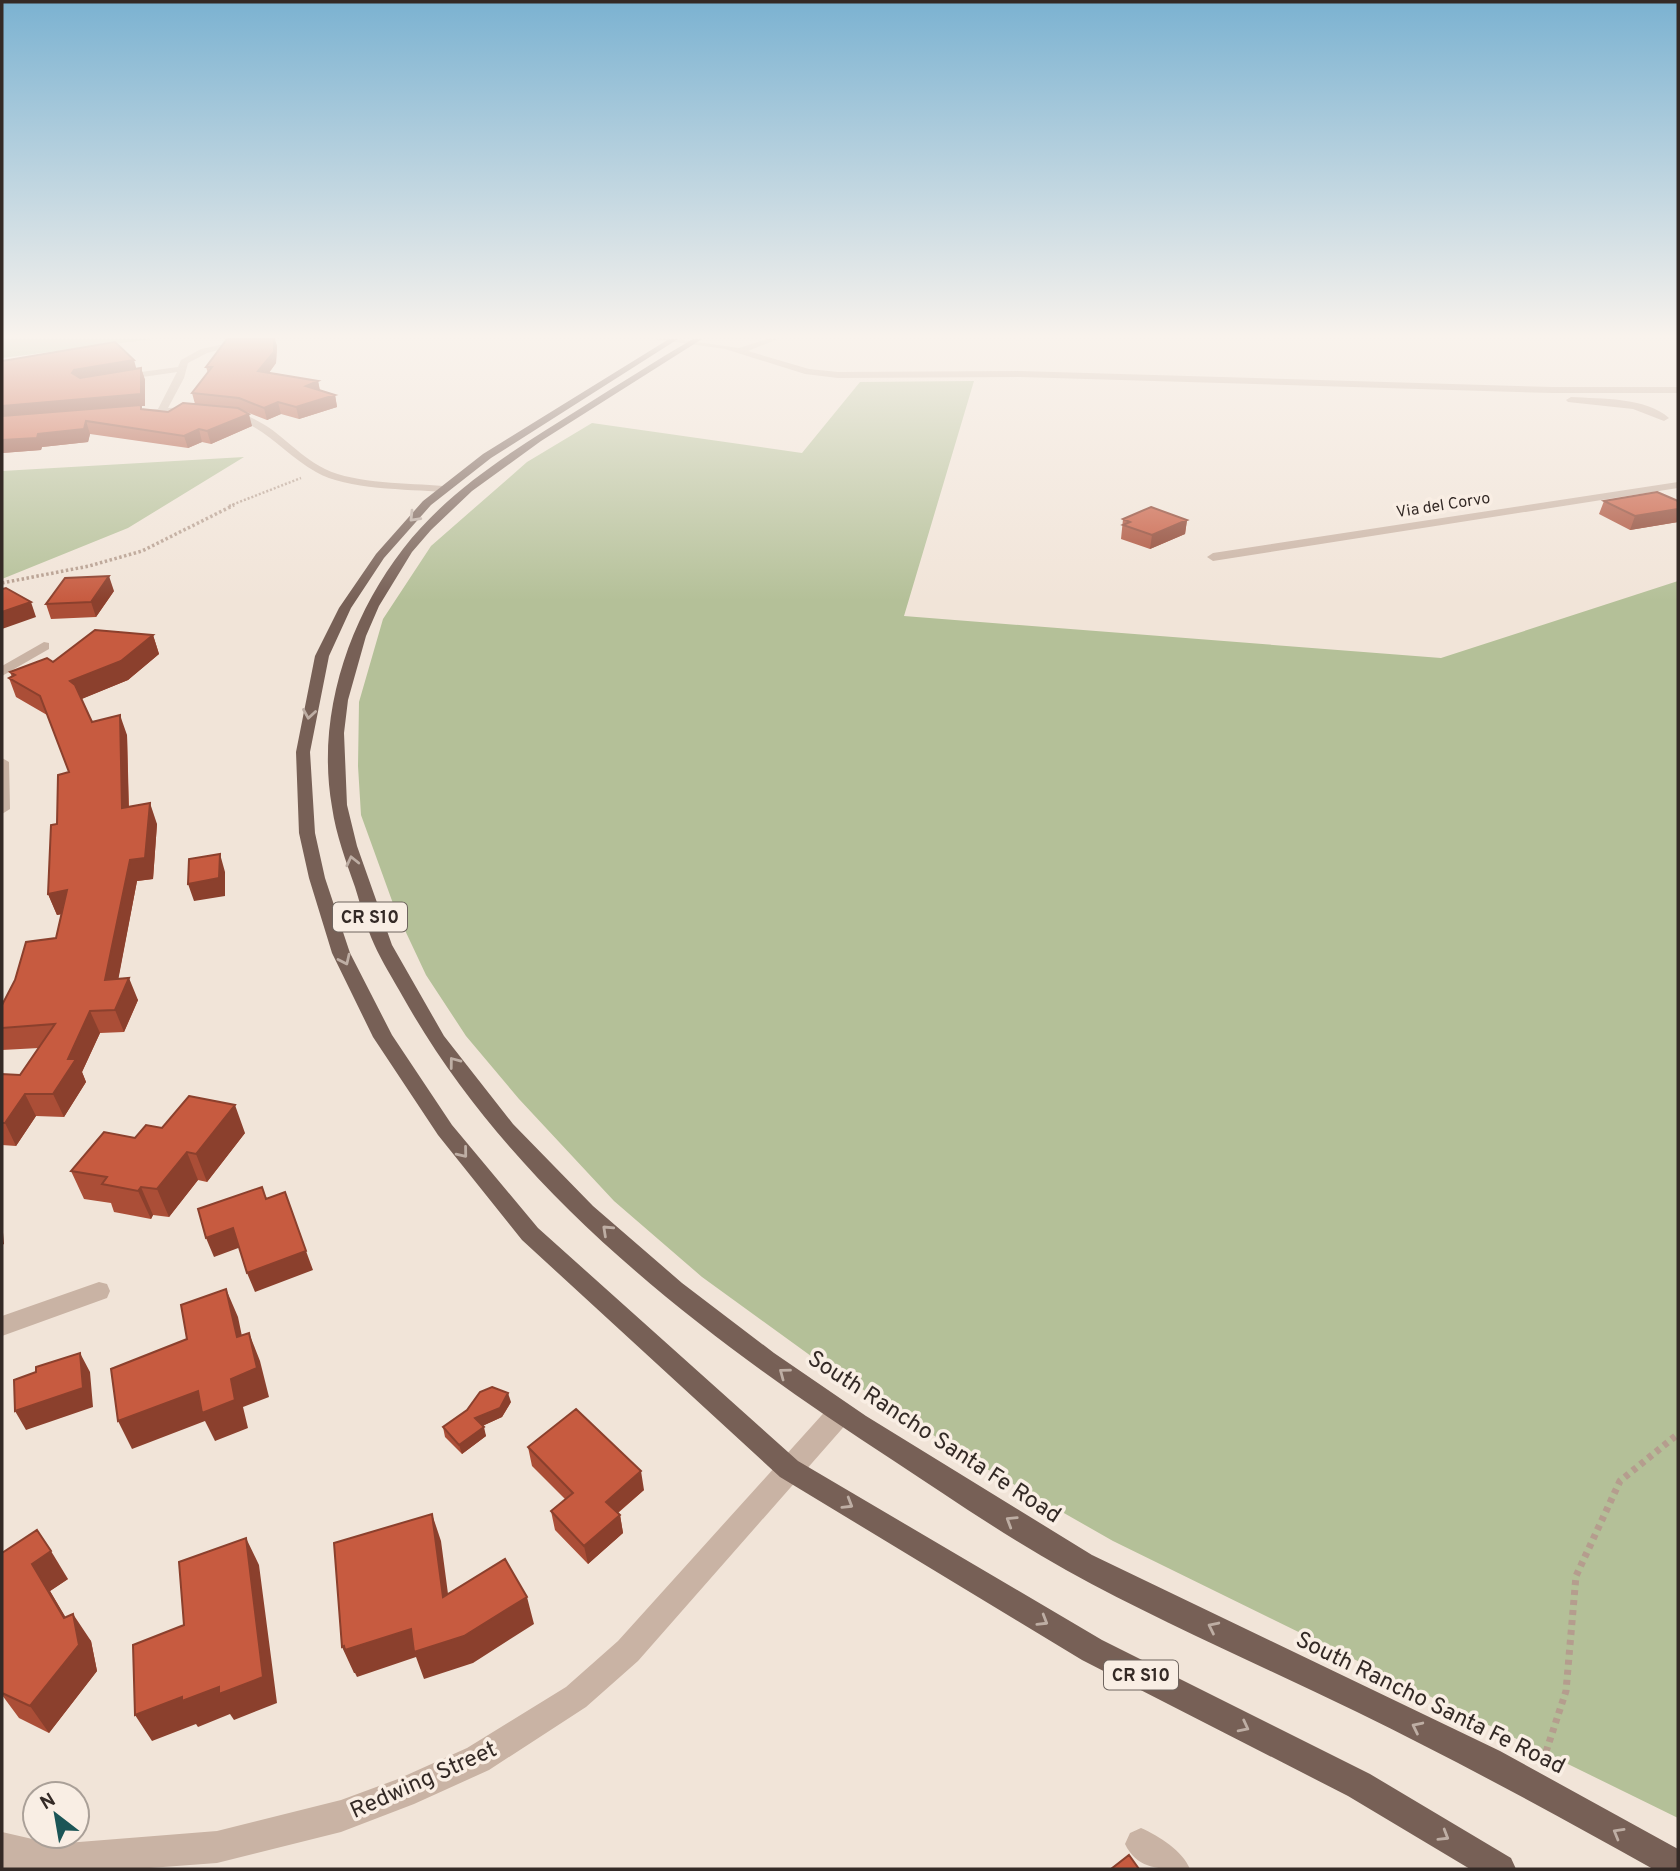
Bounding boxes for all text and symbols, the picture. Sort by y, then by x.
street label: Via del Corvo [1395,489,1492,523]
one-way arrow [409,509,422,522]
one-way arrow [302,709,317,720]
one-way arrow [346,855,361,867]
road number: CR S10 [333,902,407,932]
one-way arrow [337,953,351,965]
one-way arrow [450,1058,462,1070]
one-way arrow [455,1146,468,1158]
one-way arrow [602,1225,615,1238]
street label: South Rancho Santa Fe Road [801,1345,1066,1531]
one-way arrow [779,1369,792,1381]
one-way arrow [841,1496,854,1509]
one-way arrow [1006,1517,1019,1530]
one-way arrow [1036,1613,1049,1626]
one-way arrow [1208,1622,1220,1636]
street label: South Rancho Santa Fe Road [1290,1626,1569,1782]
road number: CR S10 [1104,1660,1178,1690]
one-way arrow [1237,1719,1249,1733]
one-way arrow [1412,1722,1424,1736]
street label: Redwing Street [346,1736,502,1827]
north arrow [21,1780,91,1850]
text: N [36,1788,60,1816]
one-way arrow [1436,1828,1449,1841]
one-way arrow [1613,1828,1626,1841]

